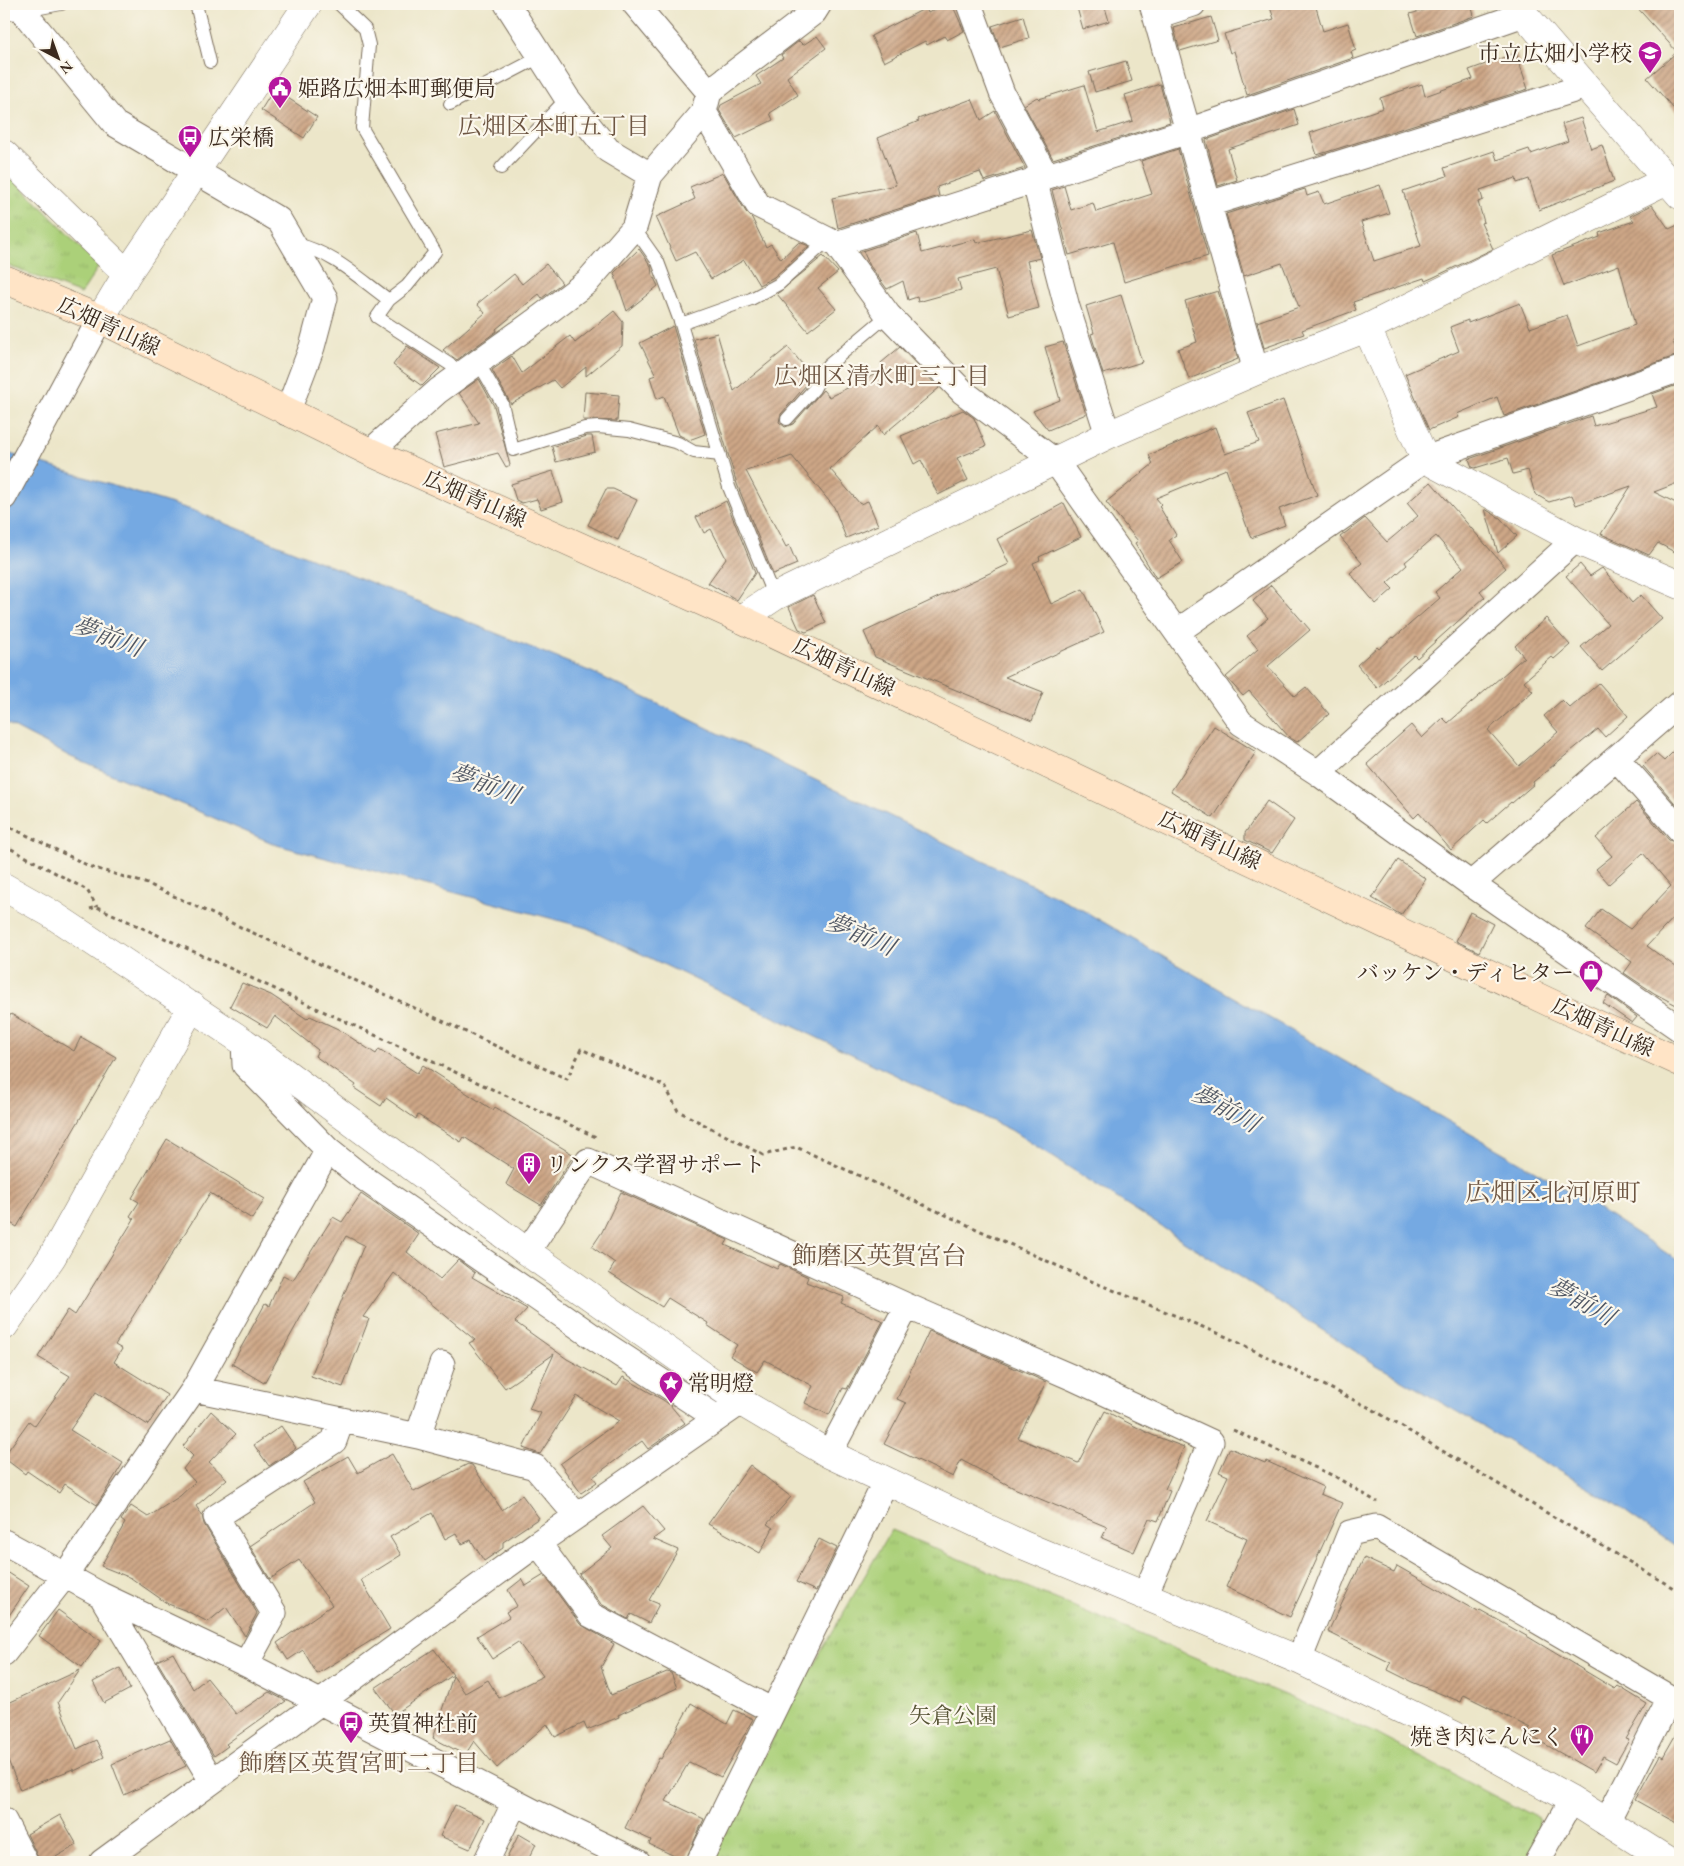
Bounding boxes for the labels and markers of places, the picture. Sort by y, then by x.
place label: 市立広畑小学校 [1478,39,1632,68]
school or university icon: 市立広畑小学校 [1637,40,1663,74]
place label: 姫路広畑本町郵便局 [298,74,496,103]
public building icon: 姫路広畑本町郵便局 [267,75,293,109]
place label: 広栄橋 [208,123,274,152]
bus stop icon: 広栄橋 [177,124,203,158]
place label: バッケン・ディヒター [1357,958,1574,987]
shop icon: バッケン・ディヒター [1578,959,1604,993]
place label: リンクス学習サポート [546,1150,765,1179]
building icon: リンクス学習サポート [516,1151,542,1185]
place label: 常明燈 [688,1369,754,1398]
place icon: 常明燈 [658,1370,684,1404]
place label: 英賀神社前 [368,1709,478,1738]
bus stop icon: 英賀神社前 [338,1710,364,1744]
place label: 焼き肉にんにく [1410,1722,1564,1751]
restaurant icon: 焼き肉にんにく [1569,1723,1595,1757]

